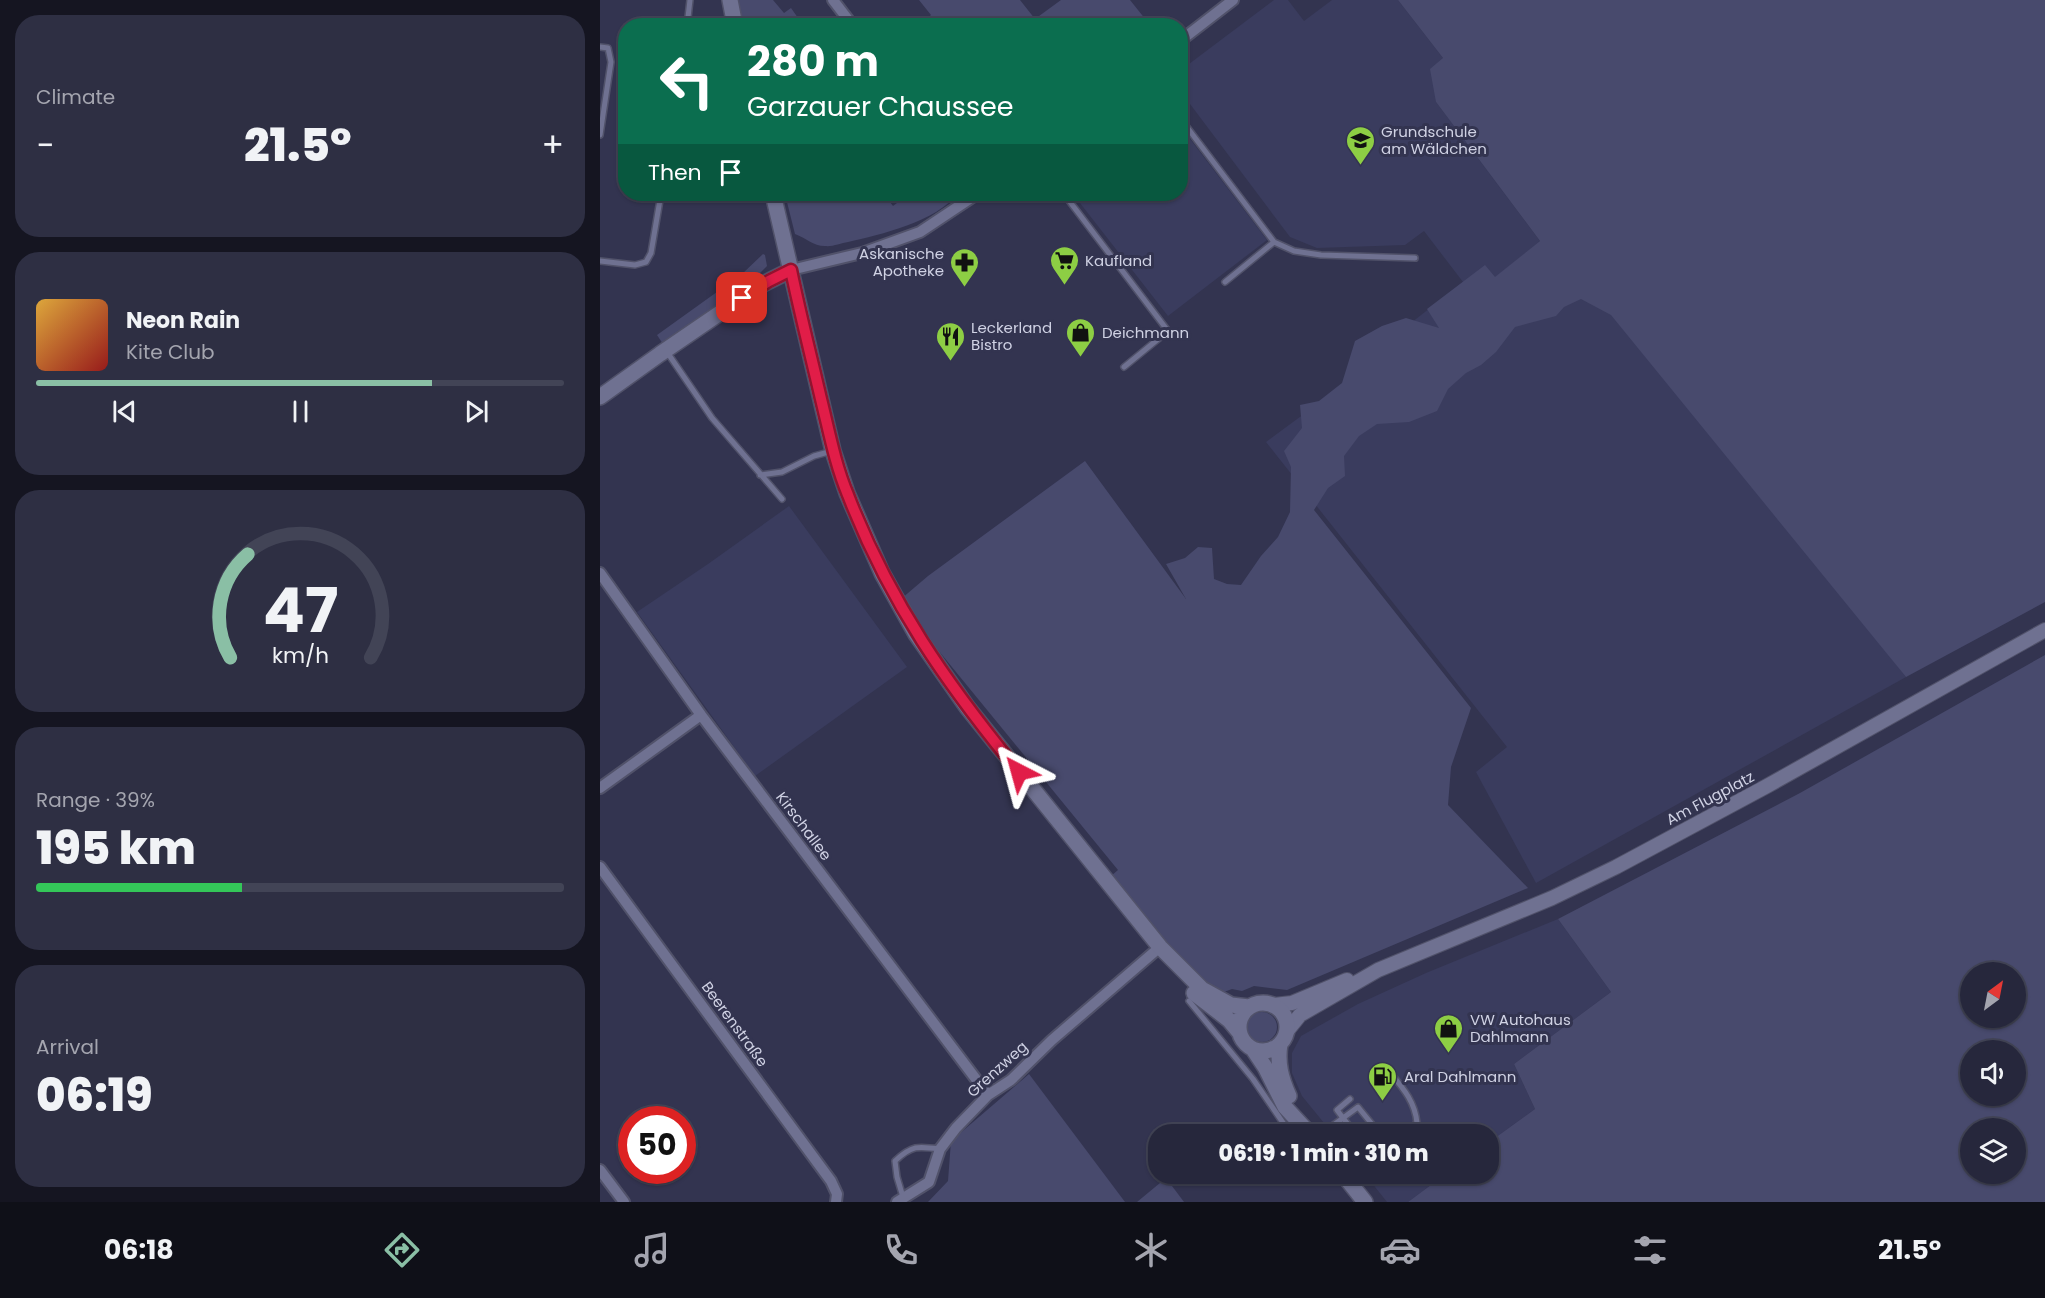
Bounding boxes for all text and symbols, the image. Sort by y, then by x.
text: 280 m [747,32,879,91]
icon: left [648,42,726,120]
text: Climate [36,83,115,111]
text: Garzauer Chaussee [747,88,1014,125]
text: 21.5° [244,114,352,177]
place label: Grundschule am Wäldchen [1381,121,1487,159]
text: − [36,122,54,169]
text: + [541,122,564,169]
school or university icon: Grundschule am Wäldchen [1344,124,1376,166]
icon: arrive [714,156,747,189]
text: Then [648,157,702,188]
place label: Askanische Apotheke [859,243,944,281]
supermarket icon: Kaufland [1048,244,1080,286]
pharmacy icon: Askanische Apotheke [949,246,981,288]
place label: Kaufland [1085,250,1152,271]
pin [716,272,767,323]
icon: arrive [725,281,758,314]
text: Neon Rain [126,305,240,336]
shop icon: Deichmann [1065,316,1097,358]
place label: Leckerland Bistro [971,317,1052,355]
restaurant icon: Leckerland Bistro [934,320,966,362]
place label: Deichmann [1102,322,1189,343]
text: Kite Club [126,338,215,366]
icon: previous [108,395,141,428]
icon: pause [284,395,317,428]
icon: next [460,395,493,428]
text: 47 [262,566,338,654]
text: km/h [271,640,329,671]
position arrow [987,740,1051,804]
street label: Am Flugplatz [1662,766,1758,830]
text: Range · 39% [36,786,155,814]
street label: Kirschallee [771,787,837,865]
text: 195 km [36,817,196,880]
north arrow [1960,962,2026,1028]
map controls [1960,962,2026,1184]
street label: Beerenstraße [697,977,773,1071]
place label: VW Autohaus Dahlmann [1470,1009,1571,1047]
shop icon: VW Autohaus Dahlmann [1433,1012,1465,1054]
text: Arrival [36,1033,99,1061]
street label: Grenzweg [962,1036,1032,1102]
button: sound [1960,1040,2026,1106]
fuel station icon: Aral Dahlmann [1367,1060,1399,1102]
text: 06:19 [36,1064,152,1127]
place label: Aral Dahlmann [1404,1066,1516,1087]
speed limit sign: 50 [618,1106,696,1184]
button: layers [1960,1118,2026,1184]
text: 06:19 · 1 min · 310 m [1218,1138,1429,1169]
icon: directions [381,1229,423,1271]
icon: music [631,1229,673,1271]
icon: phone [880,1229,922,1271]
icon: climate [1130,1229,1172,1271]
icon: car [1379,1229,1421,1271]
icon: filters [1629,1229,1671,1271]
text: 06:18 [104,1231,174,1268]
text: 21.5° [1878,1231,1941,1268]

